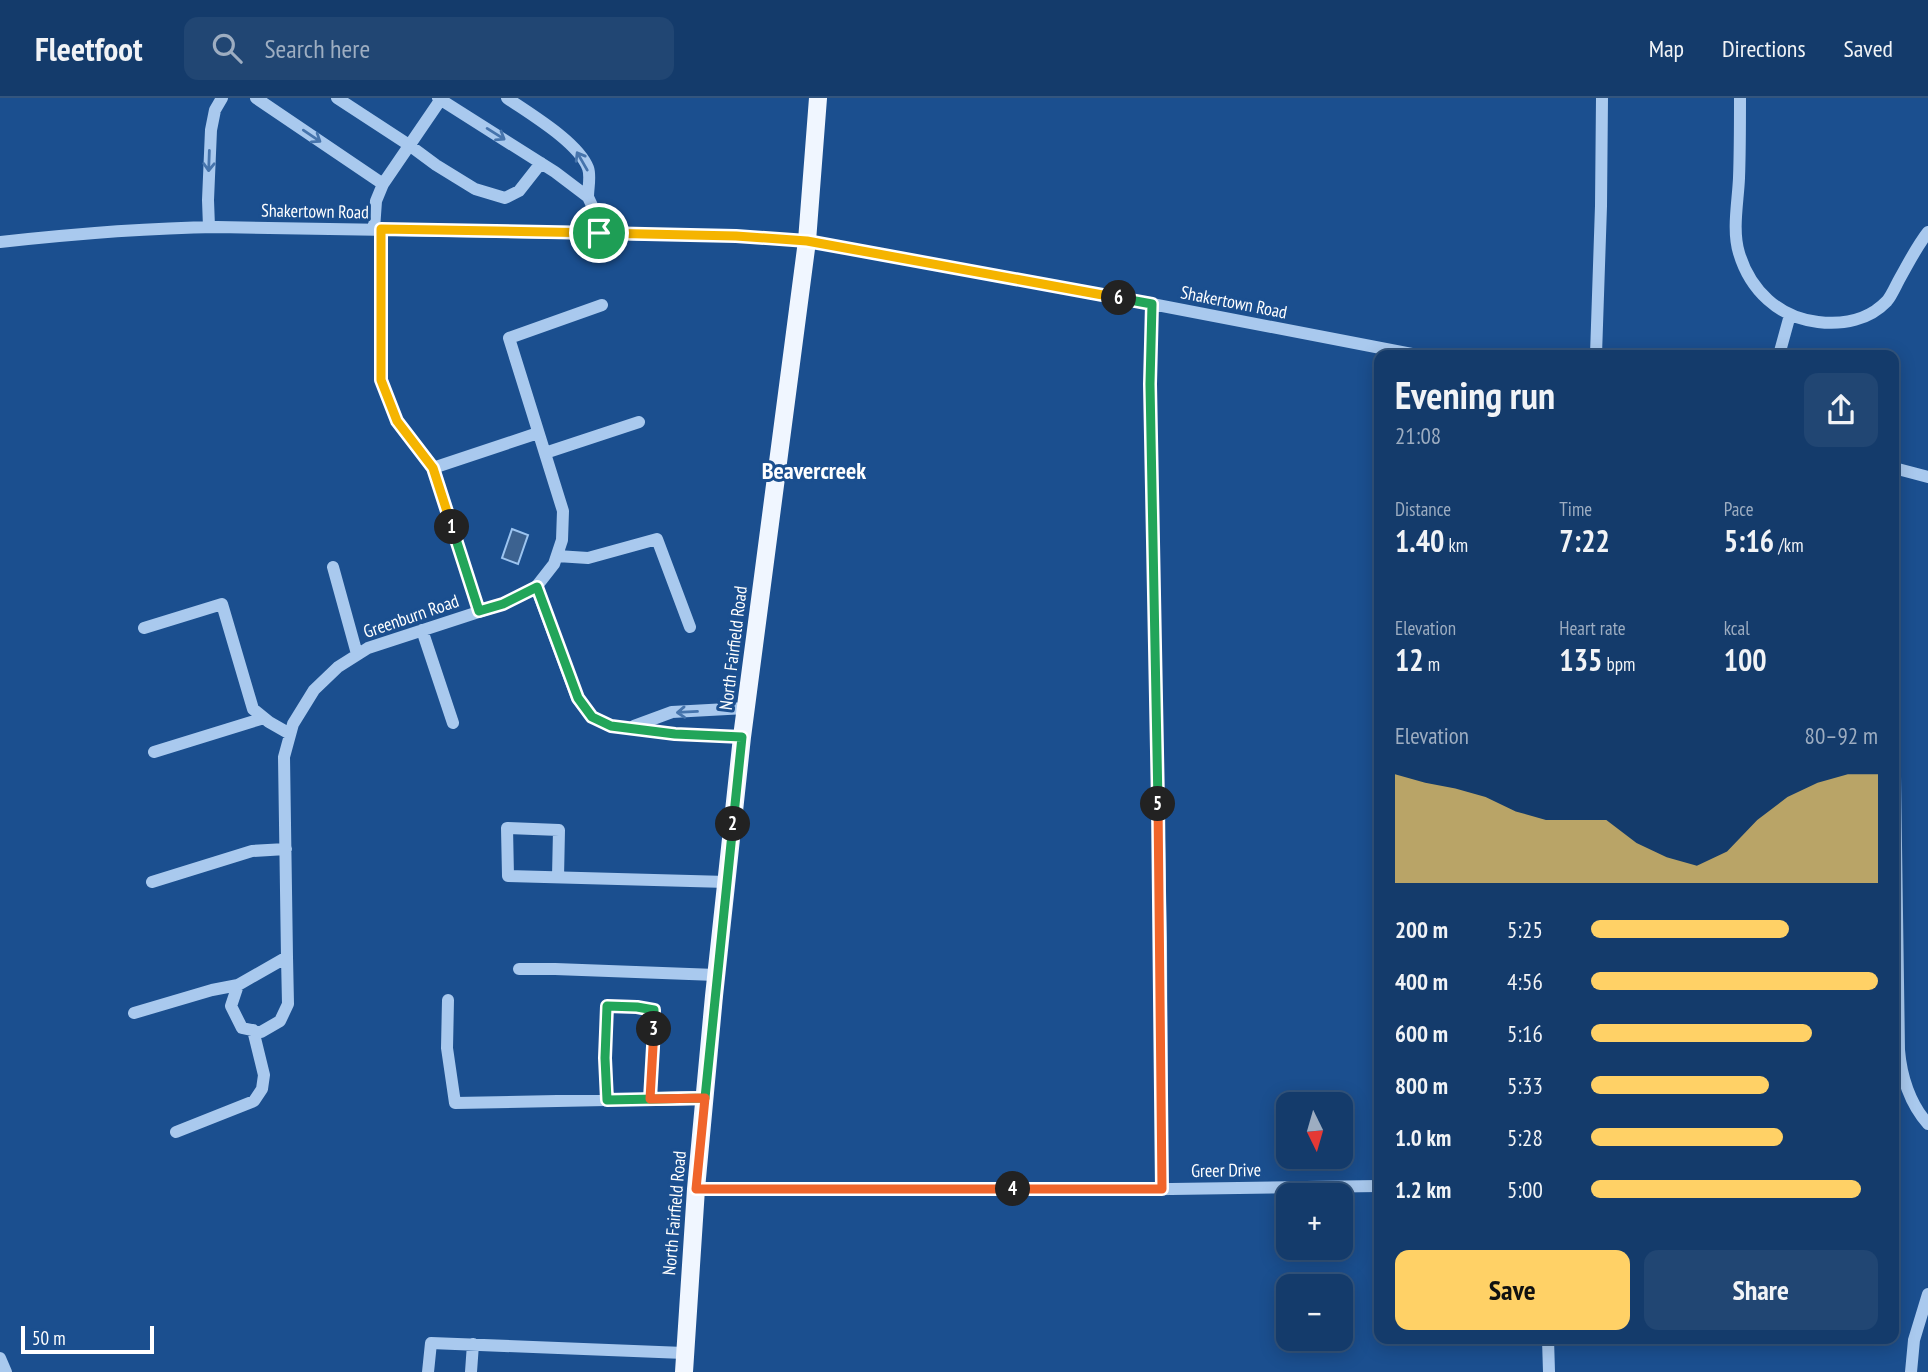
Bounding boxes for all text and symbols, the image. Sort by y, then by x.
search box [184,17,674,80]
text: Fleetfoot [35,27,142,70]
icon: search [208,29,246,67]
text: Search here [264,32,370,65]
text: Map [1649,33,1684,64]
text: Directions [1722,33,1806,64]
text: Saved [1844,33,1893,64]
one-way arrow [486,127,505,142]
one-way arrow [302,129,321,143]
one-way arrow [203,150,216,173]
one-way arrow [575,152,589,172]
street label: Shakertown Road [261,199,369,223]
pin [569,203,629,263]
icon: arrive [580,214,618,252]
pin: 6 [1102,280,1136,316]
street label: Shakertown Road [1179,280,1289,324]
text: 6 [1114,285,1123,309]
text: Evening run [1395,370,1555,419]
button: share [1804,373,1878,447]
text: 21:08 [1395,421,1441,450]
district label: Beavercreek [762,455,866,486]
text: Distance [1395,497,1451,521]
text: Time [1559,497,1592,521]
text: Pace [1724,497,1754,521]
pin: 1 [434,510,470,544]
text: 1 [447,514,456,538]
text: 1.40 [1395,521,1444,560]
text: 7:22 [1559,521,1610,560]
text: 5:16 [1724,521,1774,560]
text: km [1444,533,1468,557]
text: /km [1774,533,1804,557]
street label: North Fairfield Road [714,585,752,711]
street label: Greenburn Road [360,589,462,643]
text: Elevation [1395,616,1456,640]
text: Heart rate [1559,616,1626,640]
text: kcal [1724,616,1750,640]
text: 12 [1395,640,1424,679]
text: 135 [1559,640,1602,679]
text: 100 [1724,640,1767,679]
text: m [1424,652,1440,676]
text: bpm [1602,652,1635,676]
one-way arrow [676,705,699,718]
text: Elevation [1395,721,1469,750]
text: 80–92 m [1805,721,1878,750]
pin: 5 [1140,786,1176,822]
text: 5 [1153,791,1162,815]
pin: 2 [716,806,750,842]
text: 2 [728,811,737,835]
text: 200 m [1395,915,1448,944]
text: 5:25 [1507,915,1543,944]
text: 400 m [1395,967,1448,996]
text: 4:56 [1507,967,1543,996]
pin: 3 [636,1012,672,1046]
text: 3 [649,1016,658,1040]
text: 600 m [1395,1019,1448,1048]
text: 5:16 [1507,1019,1543,1048]
text: 800 m [1395,1071,1448,1100]
text: 5:33 [1507,1071,1543,1100]
north arrow [1276,1092,1353,1169]
map controls [1276,1092,1353,1351]
text: 1.0 km [1395,1123,1451,1152]
text: 5:28 [1507,1123,1543,1152]
street label: North Fairfield Road [657,1150,691,1276]
street label: Greer Drive [1191,1158,1261,1182]
pin: 4 [996,1172,1030,1206]
text: 1.2 km [1395,1175,1451,1204]
text: 5:00 [1507,1175,1543,1204]
text: 4 [1008,1176,1017,1200]
button: + [1276,1183,1353,1260]
button: Save [1395,1250,1630,1330]
button: Share [1644,1250,1878,1330]
button: − [1276,1274,1353,1351]
scale bar [21,1323,154,1355]
text: 50 m [32,1326,66,1350]

